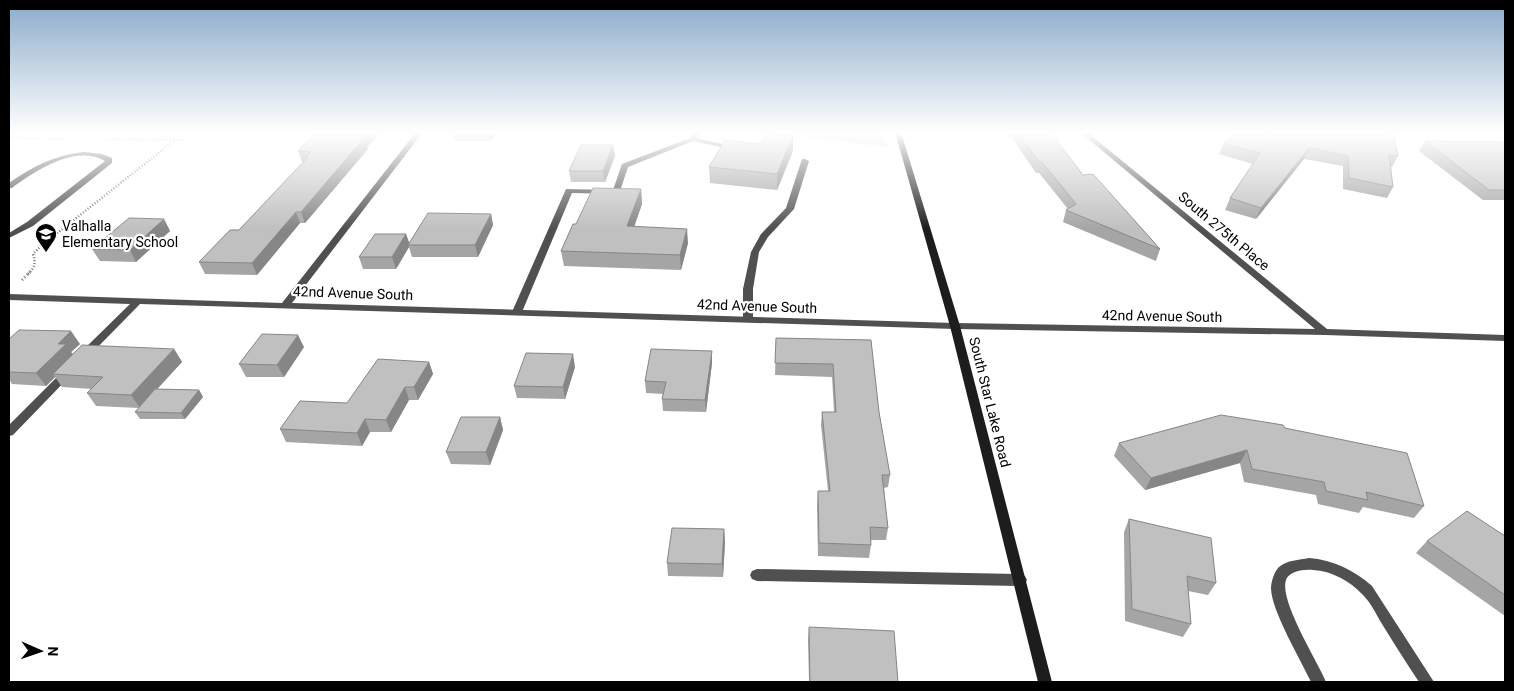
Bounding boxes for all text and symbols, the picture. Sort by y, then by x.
street label: South 275th Place [1175,188,1273,274]
place label: Valhalla Elementary School [62,218,178,250]
school or university icon: Valhalla Elementary School [34,222,58,253]
street label: 42nd Avenue South [293,283,413,303]
street label: 42nd Avenue South [697,296,817,316]
street label: 42nd Avenue South [1102,307,1222,325]
street label: South Star Lake Road [966,335,1014,469]
north arrow [15,626,65,676]
text: N [45,646,61,657]

